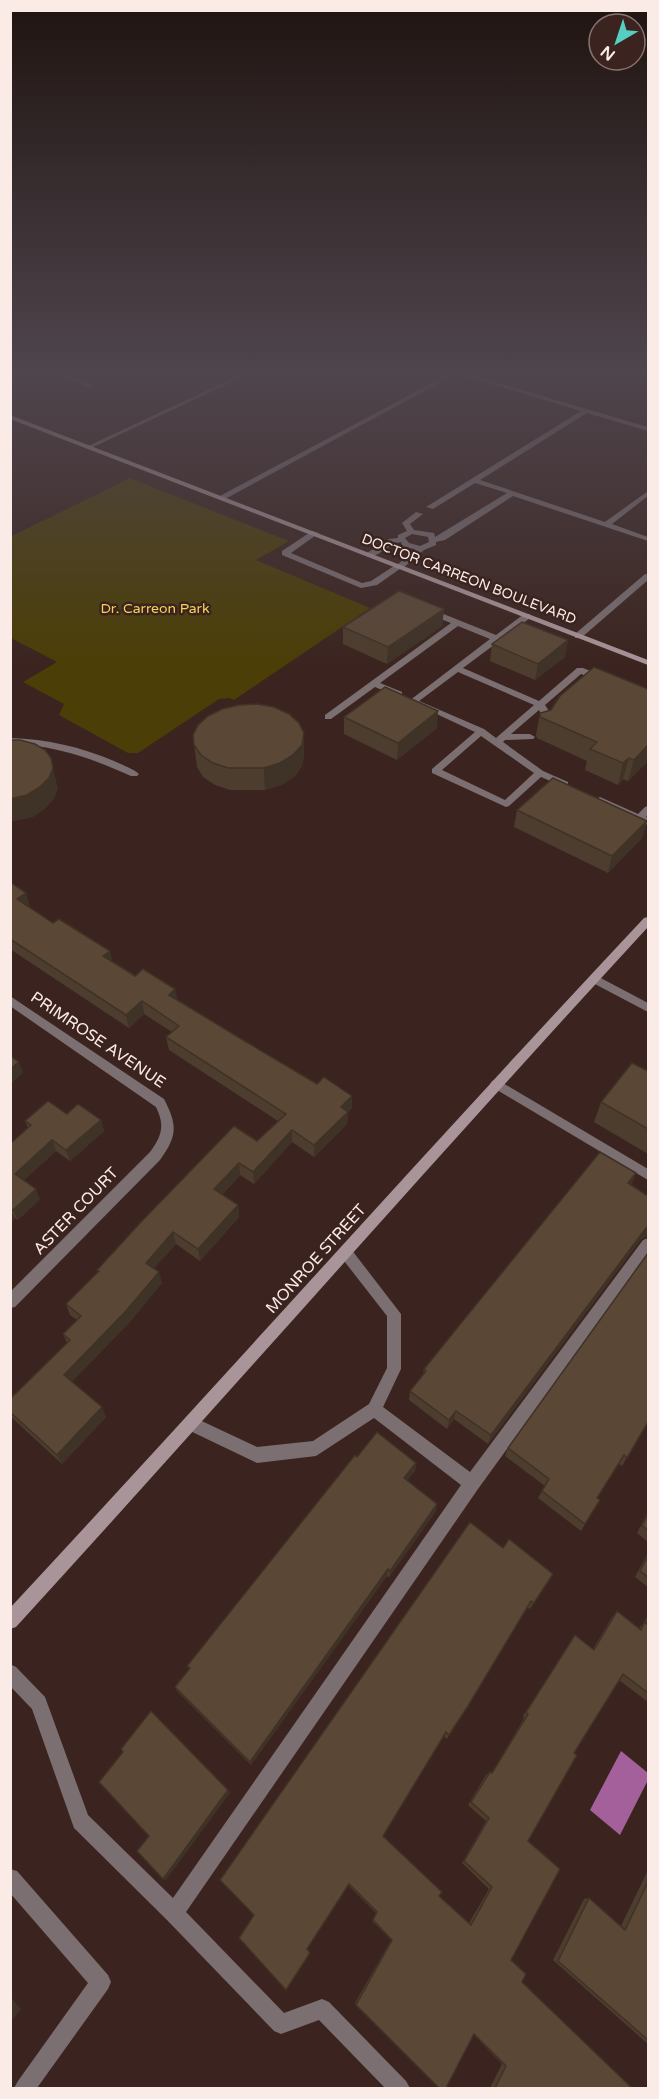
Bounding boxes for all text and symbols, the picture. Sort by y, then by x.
north arrow [587,12,647,72]
text: N [597,41,619,65]
street label: DOCTOR CARREON BOULEVARD [359,530,579,628]
park label: Dr. Carreon Park [100,600,210,617]
street label: PRIMROSE AVENUE [27,987,169,1093]
street label: ASTER COURT [29,1163,123,1259]
street label: MONROE STREET [262,1200,371,1318]

